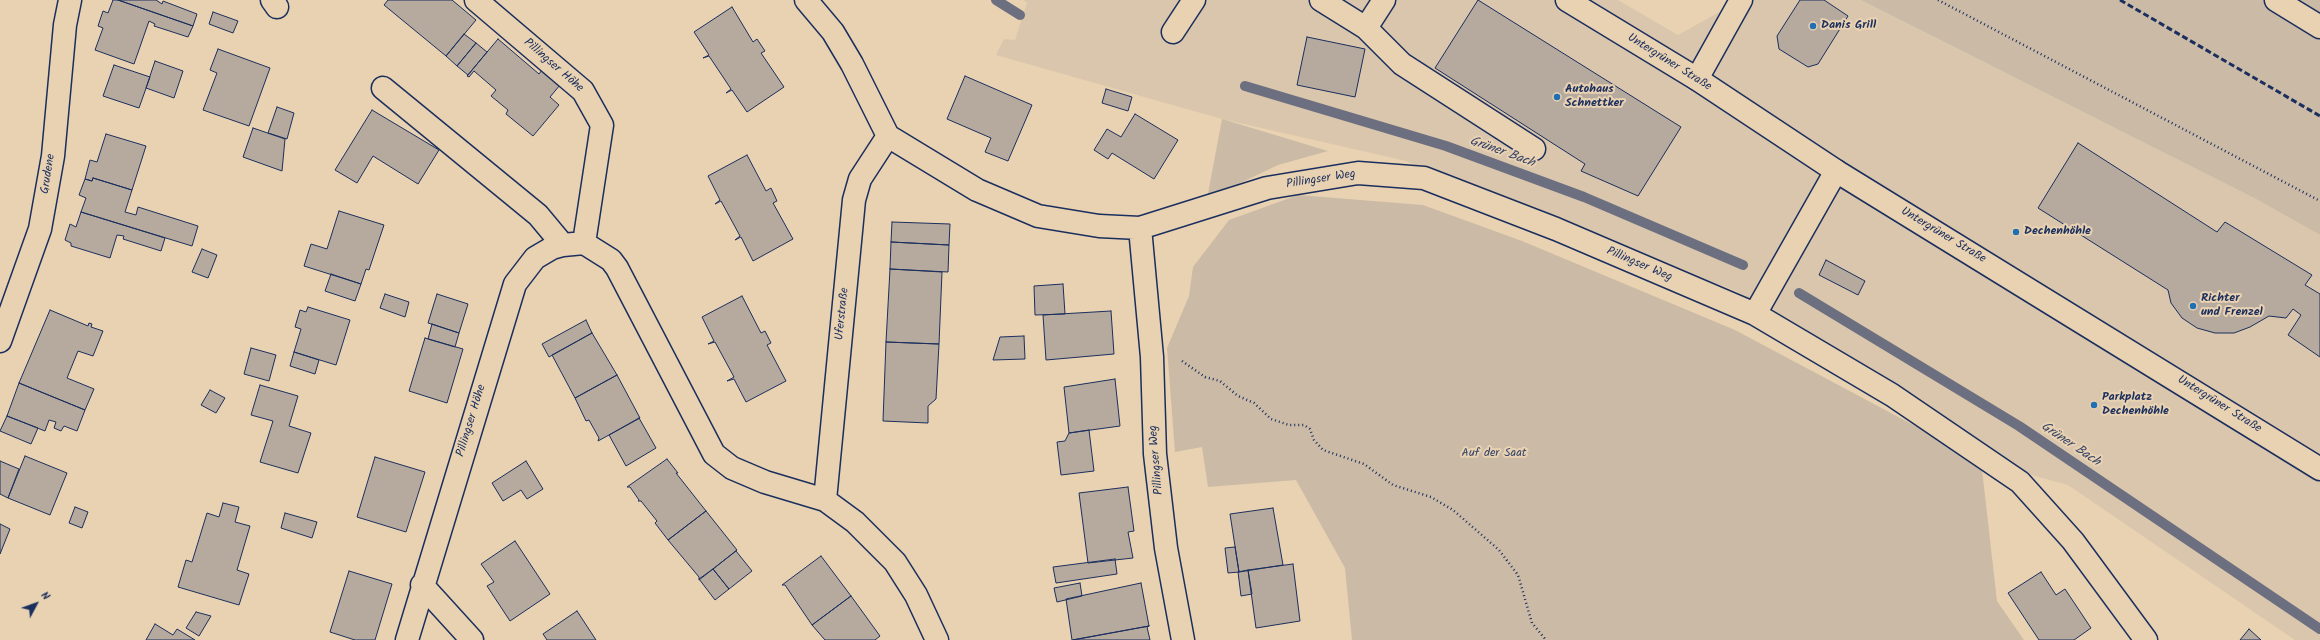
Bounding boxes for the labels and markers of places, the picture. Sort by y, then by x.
place label: Danis Grill [1821,19,1876,33]
marker: Danis Grill [1808,21,1818,31]
place label: Autohaus Schnettker [1565,83,1624,111]
marker: Autohaus Schnettker [1552,92,1562,102]
place label: Dechenhöhle [2024,225,2091,239]
marker: Dechenhöhle [2011,227,2021,237]
place label: Richter und Frenzel [2201,292,2263,320]
marker: Richter und Frenzel [2188,301,2198,311]
place label: Parkplatz Dechenhöhle [2102,391,2169,419]
marker: Parkplatz Dechenhöhle [2089,400,2099,410]

